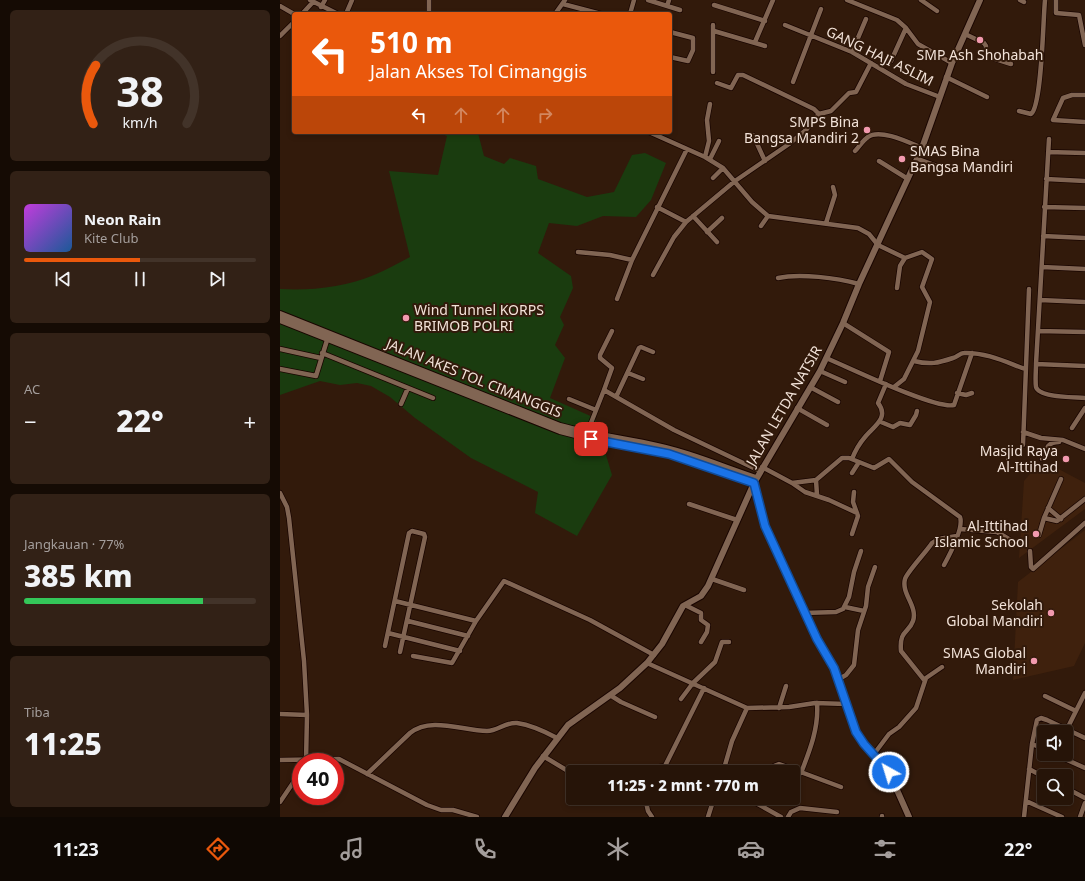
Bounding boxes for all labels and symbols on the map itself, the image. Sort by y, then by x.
street label: GANG HAJI ASLIM [823,21,937,90]
marker: SMP Ash Shohabah [975,35,985,45]
place label: SMP Ash Shohabah [917,45,1043,64]
place label: SMPS Bina Bangsa Mandiri 2 [744,112,859,147]
marker: SMPS Bina Bangsa Mandiri 2 [862,125,872,135]
place label: SMAS Bina Bangsa Mandiri [910,141,1013,176]
marker: SMAS Bina Bangsa Mandiri [897,154,907,164]
place label: Wind Tunnel KORPS BRIMOB POLRI [414,300,544,335]
marker: Wind Tunnel KORPS BRIMOB POLRI [401,313,411,323]
street label: JALAN AKES TOL CIMANGGIS [382,333,565,422]
street label: JALAN LETDA NATSIR [740,342,826,471]
pin [574,422,608,456]
place label: Masjid Raya Al-Ittihad [980,441,1058,476]
marker: Masjid Raya Al-Ittihad [1061,454,1071,464]
place label: Al-Ittihad Islamic School [934,516,1028,551]
marker: Al-Ittihad Islamic School [1031,529,1041,539]
place label: Sekolah Global Mandiri [946,595,1043,630]
marker: Sekolah Global Mandiri [1046,608,1056,618]
place label: SMAS Global Mandiri [943,643,1026,678]
marker: SMAS Global Mandiri [1029,656,1039,666]
position arrow [868,751,910,793]
speed limit sign: 40 [292,753,344,805]

